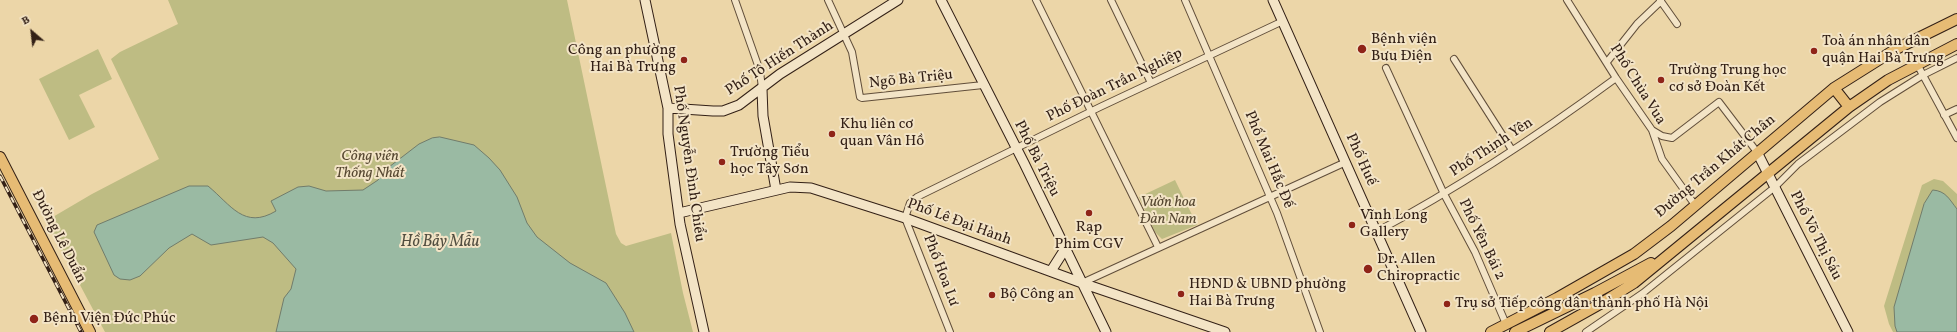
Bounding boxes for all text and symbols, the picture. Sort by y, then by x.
north arrow [12,12,52,52]
text: B [19,13,33,29]
street label: Phố Tô Hiến Thành [723,17,837,101]
place label: Bệnh viện Bưu Điện [1371,31,1437,66]
place label: Toà án nhân dân quận Hai Bà Trưng [1822,33,1944,68]
street label: Phố Chùa Vua [1605,41,1669,129]
place label: Công an phường Hai Bà Trưng [568,42,676,77]
marker: Bệnh viện Bưu Điện [1356,43,1368,55]
street label: Phố Đoàn Trần Nghiệp [1044,45,1186,127]
marker: Toà án nhân dân quận Hai Bà Trưng [1809,46,1819,56]
marker: Công an phường Hai Bà Trưng [679,55,689,65]
place label: Trường Trung học cơ sở Đoàn Kết [1669,62,1786,97]
street label: Ngõ Bà Triệu [868,67,954,93]
marker: Trường Trung học cơ sở Đoàn Kết [1656,75,1666,85]
street label: Phố Nguyễn Đình Chiểu [668,85,708,243]
street label: Phố Mai Hắc Đế [1239,109,1297,211]
street label: Đường Trần Khát Chân [1652,111,1780,223]
street label: Phố Thịnh Yên [1447,114,1537,182]
place label: Khu liên cơ quan Vân Hồ [840,116,924,151]
street label: Phố Bà Triệu [1009,118,1063,200]
marker: Khu liên cơ quan Vân Hồ [827,129,837,139]
street label: Phố Huế [1340,131,1380,189]
place label: Trường Tiểu học Tây Sơn [730,144,809,179]
park label: Công viên Thống Nhất [335,148,405,183]
marker: Trường Tiểu học Tây Sơn [717,157,727,167]
street label: Đường Lê Duẩn [27,187,89,287]
street label: Phố Võ Thị Sáu [1785,188,1845,284]
park label: Vườn hoa Đàn Nam [1139,194,1197,229]
street label: Phố Lê Đại Hành [904,196,1014,250]
street label: Phố Yên Bái 2 [1454,196,1508,284]
place label: Vĩnh Long Gallery [1360,207,1428,242]
marker: Rạp Phim CGV [1084,208,1094,218]
place label: Rạp Phim CGV [1055,219,1123,254]
marker: Vĩnh Long Gallery [1347,220,1357,230]
water label: Hồ Bảy Mẫu [401,233,479,253]
street label: Phố Hoa Lư [918,233,962,309]
place label: Dr. Allen Chiropractic [1377,251,1460,286]
marker: Dr. Allen Chiropractic [1362,263,1374,275]
place label: HĐND & UBND phường Hai Bà Trưng [1189,276,1346,311]
place label: Bộ Công an [1000,286,1074,304]
marker: HĐND & UBND phường Hai Bà Trưng [1176,289,1186,299]
marker: Bộ Công an [987,290,997,300]
place label: Trụ sở Tiếp công dân thành phố Hà Nội [1455,295,1709,313]
marker: Trụ sở Tiếp công dân thành phố Hà Nội [1442,299,1452,309]
place label: Bệnh Viện Đức Phúc [43,310,176,328]
marker: Bệnh Viện Đức Phúc [28,313,40,325]

